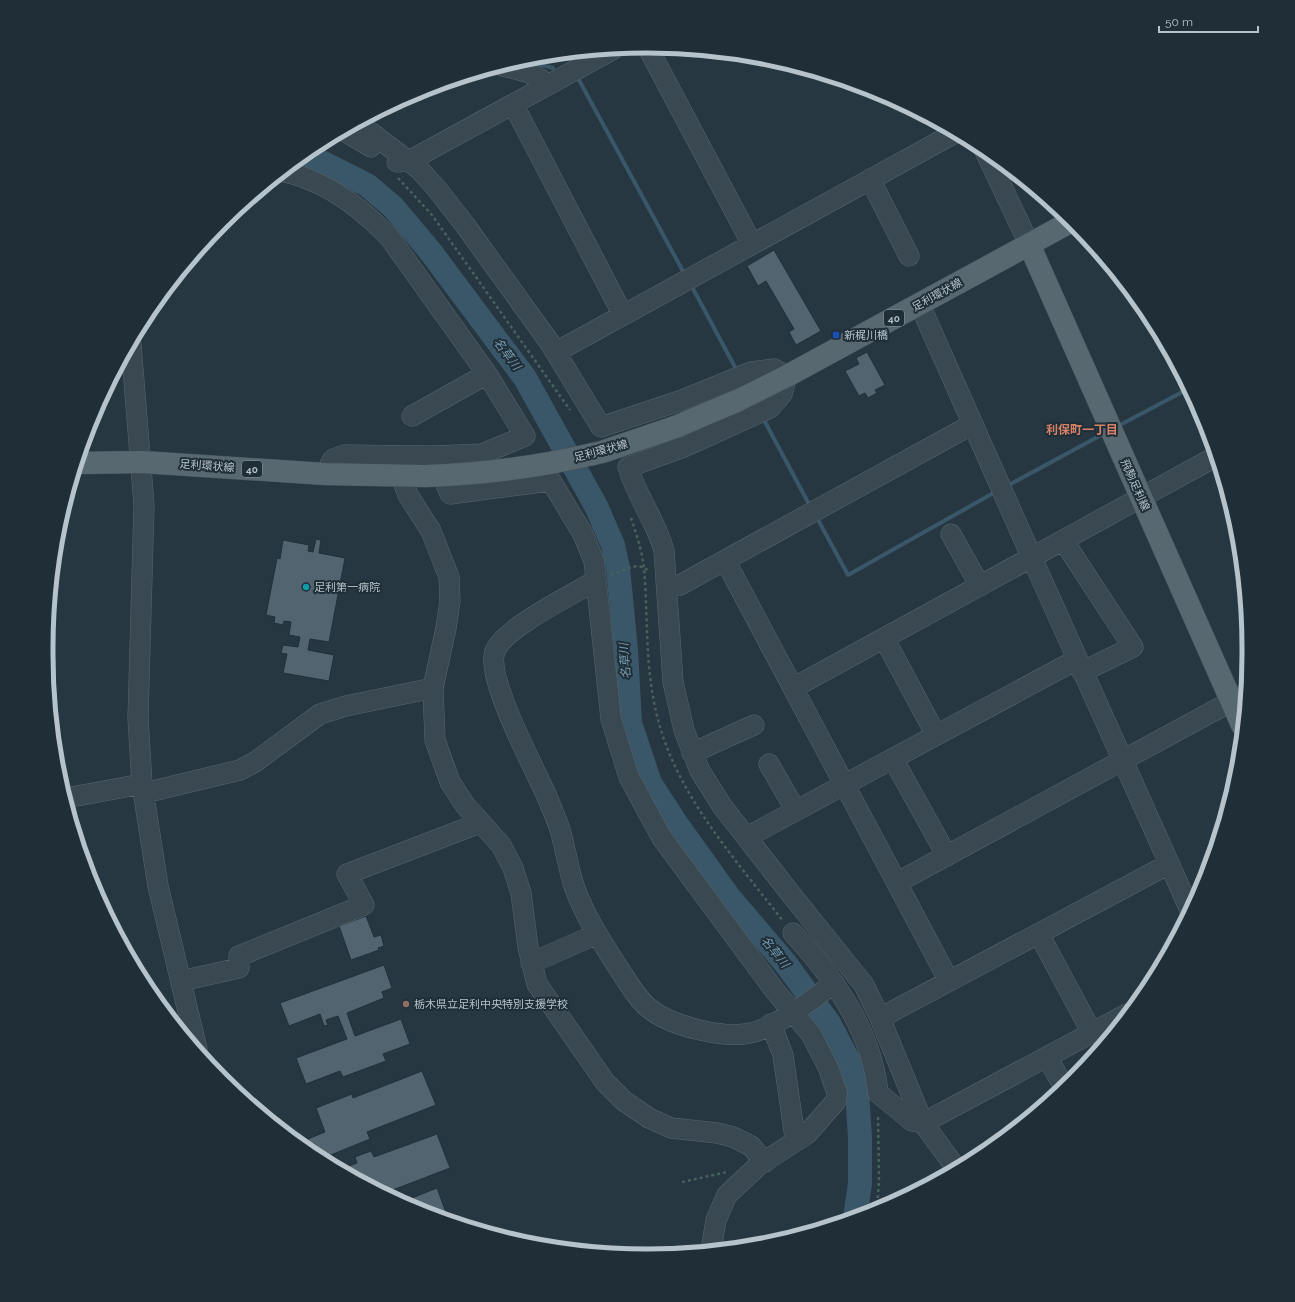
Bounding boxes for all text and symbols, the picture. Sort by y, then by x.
scale bar [1159,8,1258,34]
text: 50 m [1165,15,1193,29]
street label: 足利環状線 [910,276,964,314]
road number: 40 [884,310,904,326]
place label: 新梶川橋 [844,329,888,342]
marker: 新梶川橋 [831,330,841,340]
water label: 名草川 [491,335,525,374]
district label: 利保町一丁目 [1046,423,1118,437]
street label: 足利環状線 [573,438,629,464]
street label: 飛駒足利線 [1118,457,1152,513]
street label: 足利環状線 [179,458,235,474]
road number: 40 [242,461,262,477]
place label: 足利第一病院 [314,581,380,594]
marker: 足利第一病院 [301,582,311,592]
water label: 名草川 [617,641,633,679]
water label: 名草川 [758,934,793,972]
place label: 栃木県立足利中央特別支援学校 [414,998,568,1011]
marker: 栃木県立足利中央特別支援学校 [401,999,411,1009]

